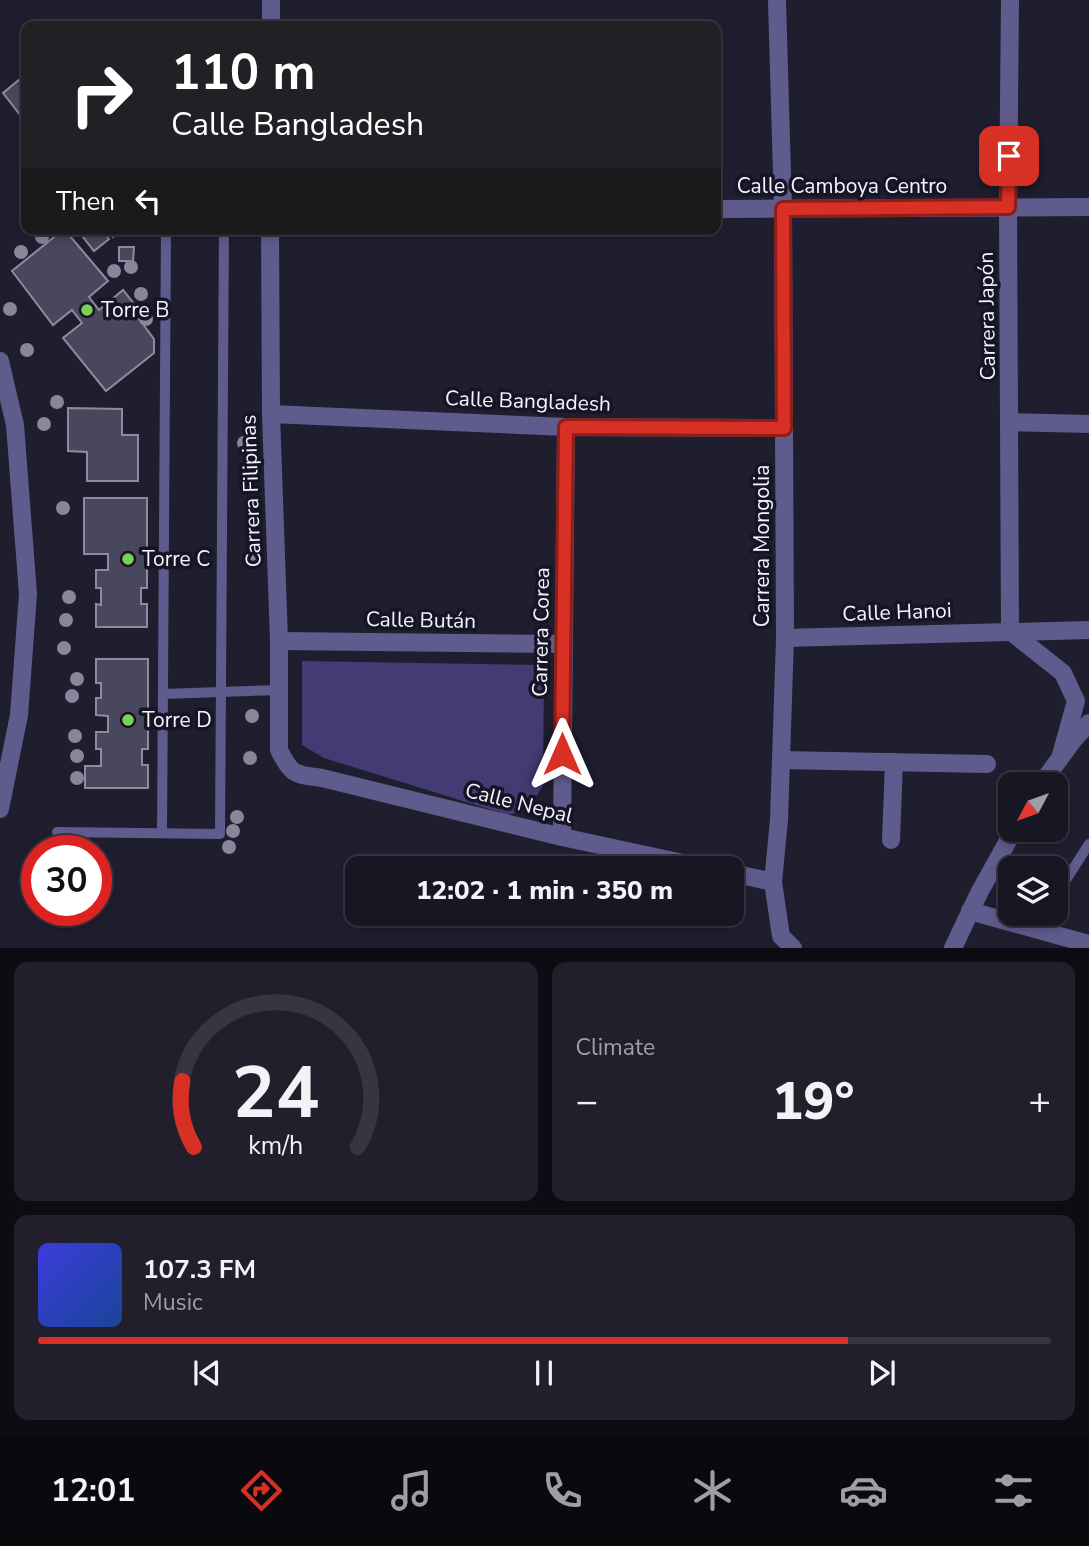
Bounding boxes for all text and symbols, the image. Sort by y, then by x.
text: 110 m [171,39,315,106]
icon: right [56,49,147,140]
text: Calle Bangladesh [171,103,424,146]
pin [979,126,1039,186]
icon: arrive [990,137,1028,175]
street label: Calle Camboya Centro [737,172,947,200]
icon: left [129,182,167,220]
text: Then [56,184,115,219]
street label: Carrera Japón [972,251,1002,381]
place label: Torre B [101,296,169,324]
marker: Torre B [79,302,95,318]
street label: Calle Bangladesh [444,384,612,418]
street label: Carrera Filipinas [234,414,268,568]
street label: Carrera Mongolia [748,465,776,627]
place label: Torre C [142,545,210,573]
marker: Torre C [120,551,136,567]
street label: Carrera Corea [526,567,556,697]
street label: Calle Hanoi [842,596,952,628]
street label: Calle Bután [366,605,476,635]
place label: Torre D [142,706,212,734]
marker: Torre D [120,712,136,728]
position arrow [525,717,599,791]
north arrow [998,772,1068,842]
map controls [998,772,1068,926]
street label: Calle Nepal [462,776,577,830]
speed limit sign: 30 [21,835,112,926]
button: layers [998,856,1068,926]
text: 12:02 · 1 min · 350 m [416,873,673,908]
text: Climate [576,1032,655,1063]
text: 24 [232,1044,319,1144]
text: 19° [772,1066,854,1137]
text: − [576,1076,598,1127]
text: + [1028,1076,1051,1127]
text: km/h [248,1129,303,1163]
text: 107.3 FM [143,1252,256,1287]
text: Music [143,1287,203,1318]
icon: previous [188,1354,226,1392]
icon: pause [525,1354,563,1392]
icon: next [863,1354,901,1392]
icon: directions [237,1466,286,1515]
icon: music [387,1466,436,1515]
icon: phone [538,1466,587,1515]
icon: climate [688,1466,737,1515]
icon: car [839,1466,888,1515]
icon: filters [989,1466,1038,1515]
text: 12:01 [51,1469,135,1512]

